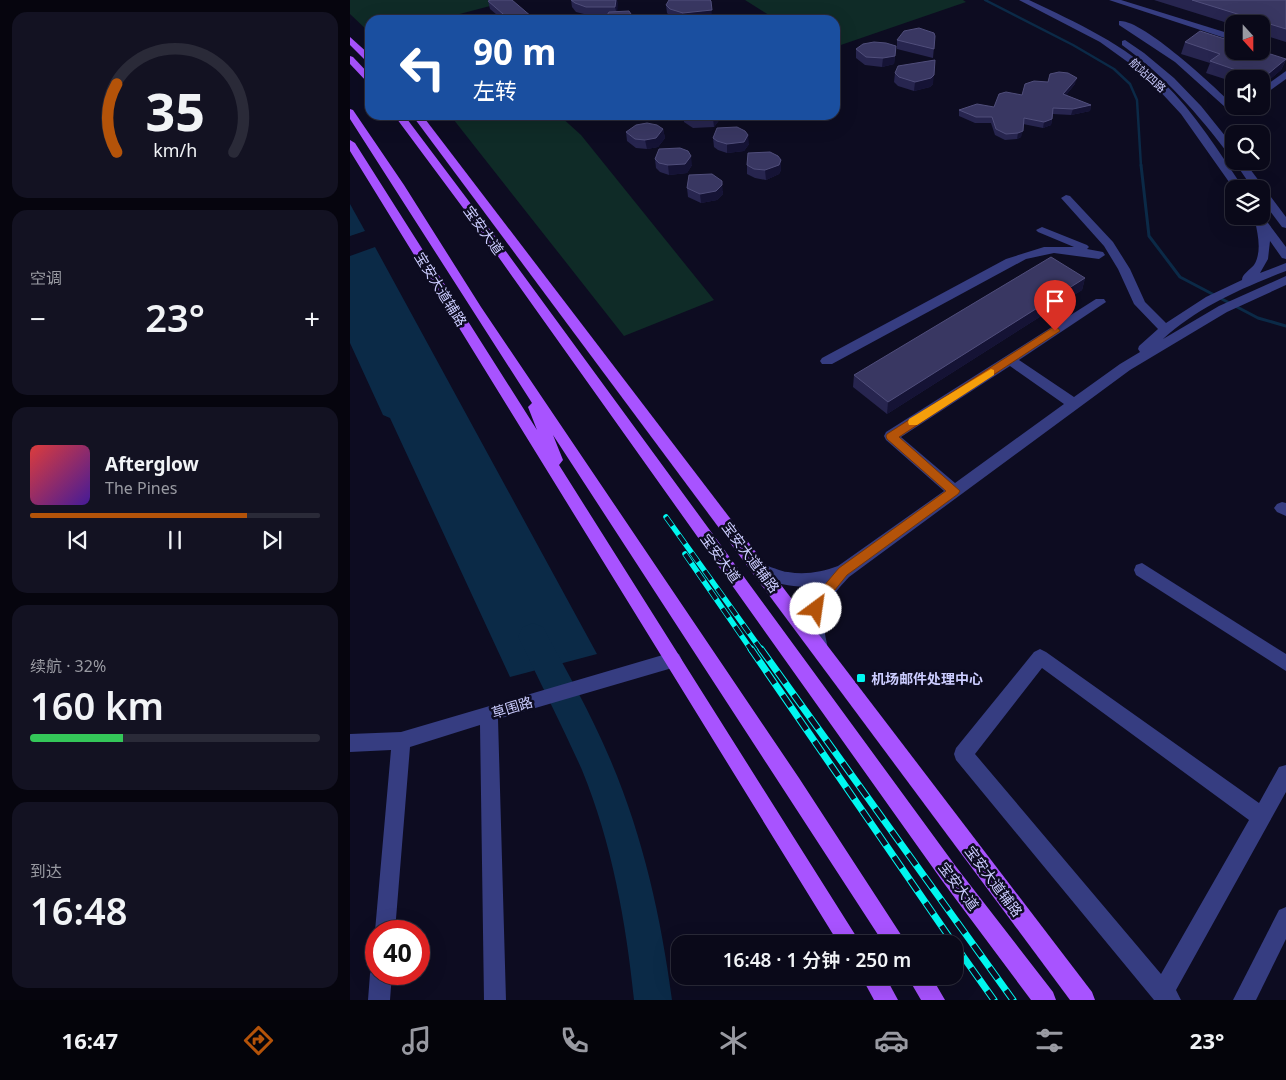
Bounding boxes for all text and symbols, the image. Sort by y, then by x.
north arrow [1225,15,1270,60]
map controls [1225,15,1270,225]
text: 90 m [473,28,556,75]
icon: left [390,35,455,100]
street label: 航站四路 [1127,55,1169,95]
button: sound [1225,70,1270,115]
text: 35 [145,75,205,146]
text: 左转 [473,75,517,105]
button: search [1225,125,1270,170]
text: km/h [153,138,197,162]
button: layers [1225,180,1270,225]
street label: 宝安大道 [460,202,508,258]
street label: 宝安大道辅路 [411,248,471,330]
text: 空调 [30,267,62,289]
pin [1034,280,1076,331]
icon: arrive [1041,287,1069,315]
text: 23° [145,291,205,343]
text: − [30,299,46,337]
text: + [304,299,320,337]
text: Afterglow [105,451,199,477]
text: The Pines [105,477,177,499]
street label: 宝安大道辅路 [719,518,783,596]
icon: previous [64,526,92,554]
icon: pause [161,526,189,554]
icon: next [258,526,286,554]
street label: 宝安大道 [698,530,744,586]
position arrow [789,582,841,634]
text: 续航 · 32% [30,655,106,677]
place label: 机场邮件处理中心 [871,669,983,688]
marker: 机场邮件处理中心 [855,672,867,684]
text: 160 km [30,679,164,731]
street label: 草围路 [489,692,535,722]
street label: 宝安大道辅路 [961,842,1027,920]
street label: 宝安大道 [935,858,983,914]
text: 到达 [30,860,62,882]
text: 16:48 [30,884,127,936]
speed limit sign: 40 [365,920,430,985]
text: 16:48 · 1 分钟 · 250 m [723,947,911,973]
icon: directions [241,1023,276,1058]
icon: music [399,1023,434,1058]
icon: phone [557,1023,592,1058]
icon: climate [716,1023,751,1058]
icon: car [874,1023,909,1058]
icon: filters [1032,1023,1067,1058]
text: 16:47 [62,1025,118,1055]
text: 23° [1190,1025,1224,1055]

